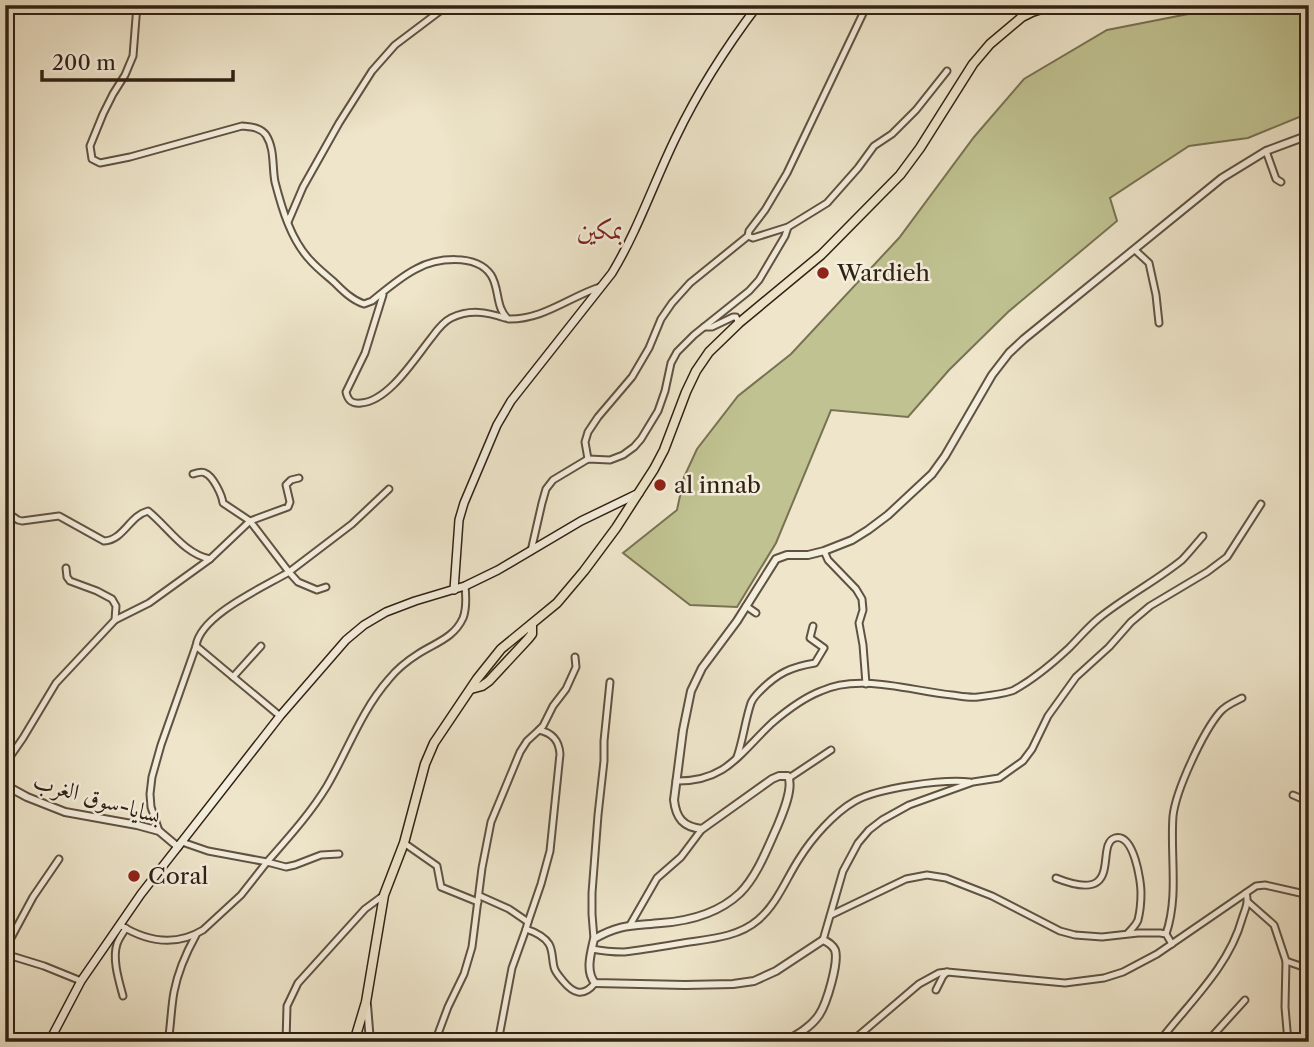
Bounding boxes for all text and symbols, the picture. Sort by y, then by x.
scale bar [42,38,233,82]
text: 200 m [52,50,116,75]
district label: بمكين [577,214,623,246]
place label: Wardieh [836,259,930,287]
marker: Wardieh [815,265,831,281]
place label: al innab [674,471,761,499]
marker: al innab [652,477,668,493]
street label: بسايا-سوق الغرب [30,766,164,831]
place label: Coral [148,862,209,890]
marker: Coral [126,868,142,884]

